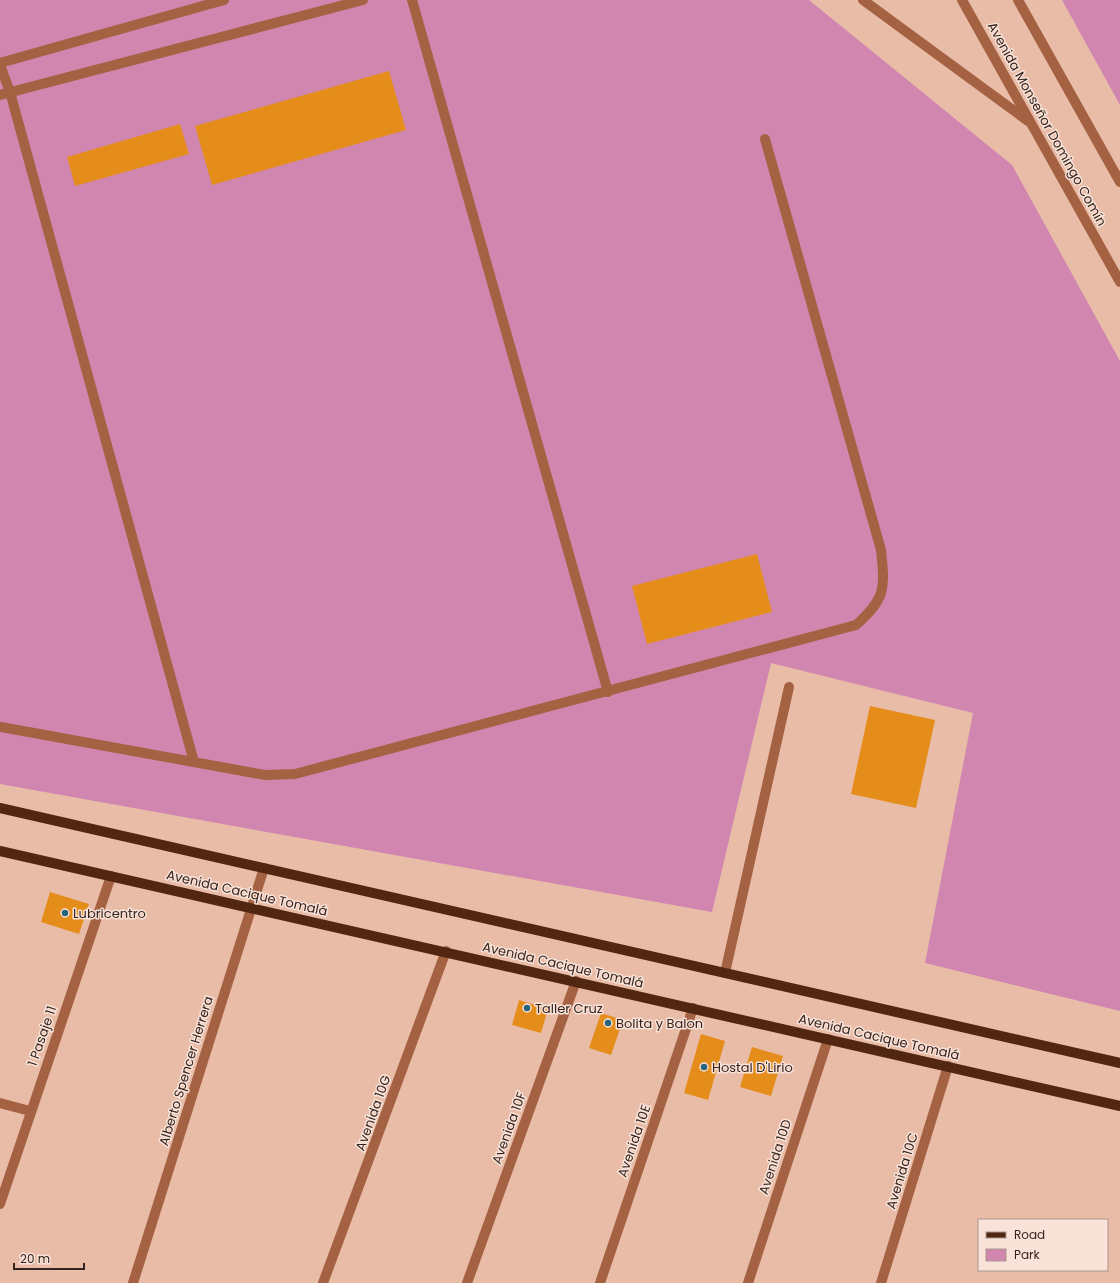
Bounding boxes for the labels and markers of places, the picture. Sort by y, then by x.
place label: Lubricentro [73,904,146,923]
marker: Lubricentro [60,908,70,918]
place label: Taller Cruz [535,999,603,1018]
marker: Taller Cruz [522,1003,532,1013]
place label: Bolita y Balon [616,1014,703,1033]
marker: Bolita y Balon [603,1018,613,1028]
place label: Hostal D'Lirio [712,1058,793,1077]
marker: Hostal D'Lirio [699,1062,709,1072]

